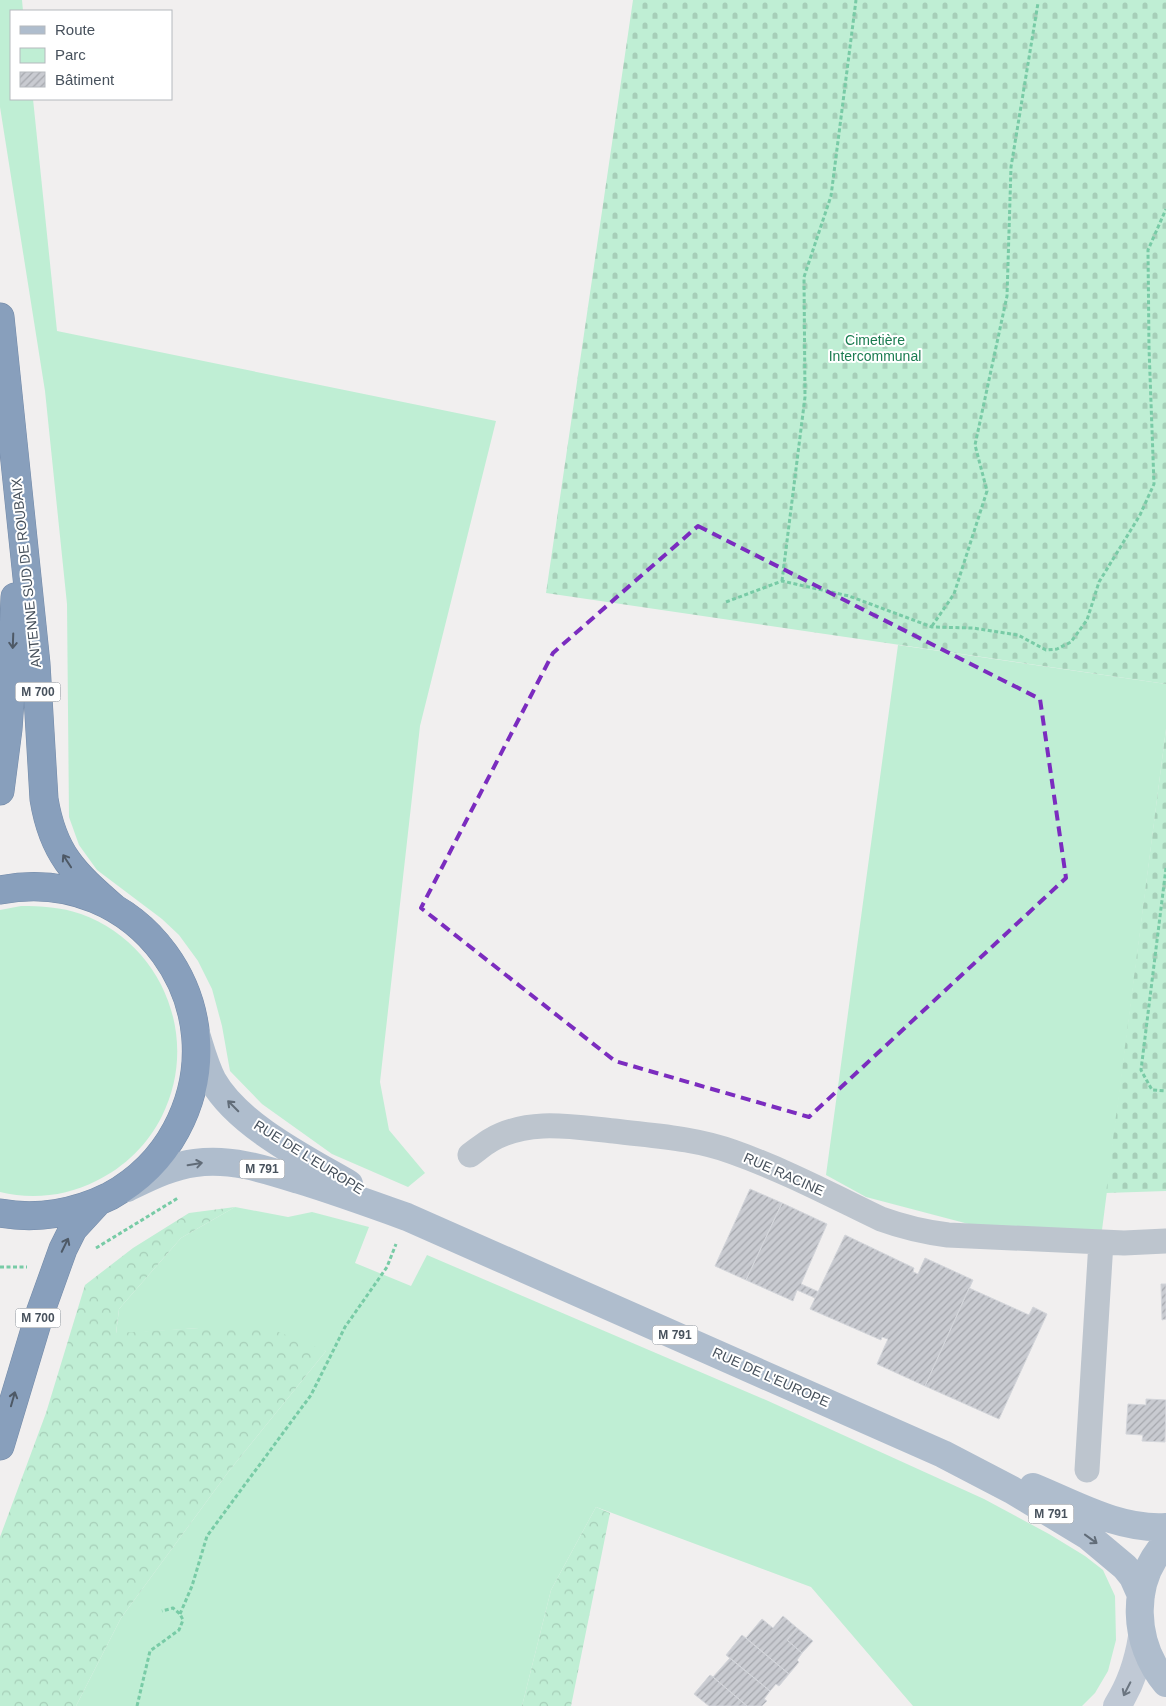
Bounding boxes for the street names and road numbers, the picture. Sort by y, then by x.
street label: ANTENNE SUD DE ROUBAIX [8,477,44,669]
road number: M 700 [15,682,60,702]
street label: RUE DE L'EUROPE [251,1117,367,1197]
street label: RUE RACINE [741,1149,827,1199]
road number: M 791 [240,1160,284,1178]
road number: M 700 [15,1309,60,1328]
road number: M 791 [652,1326,698,1344]
street label: RUE DE L'EUROPE [710,1344,832,1410]
road number: M 791 [1028,1505,1074,1524]

